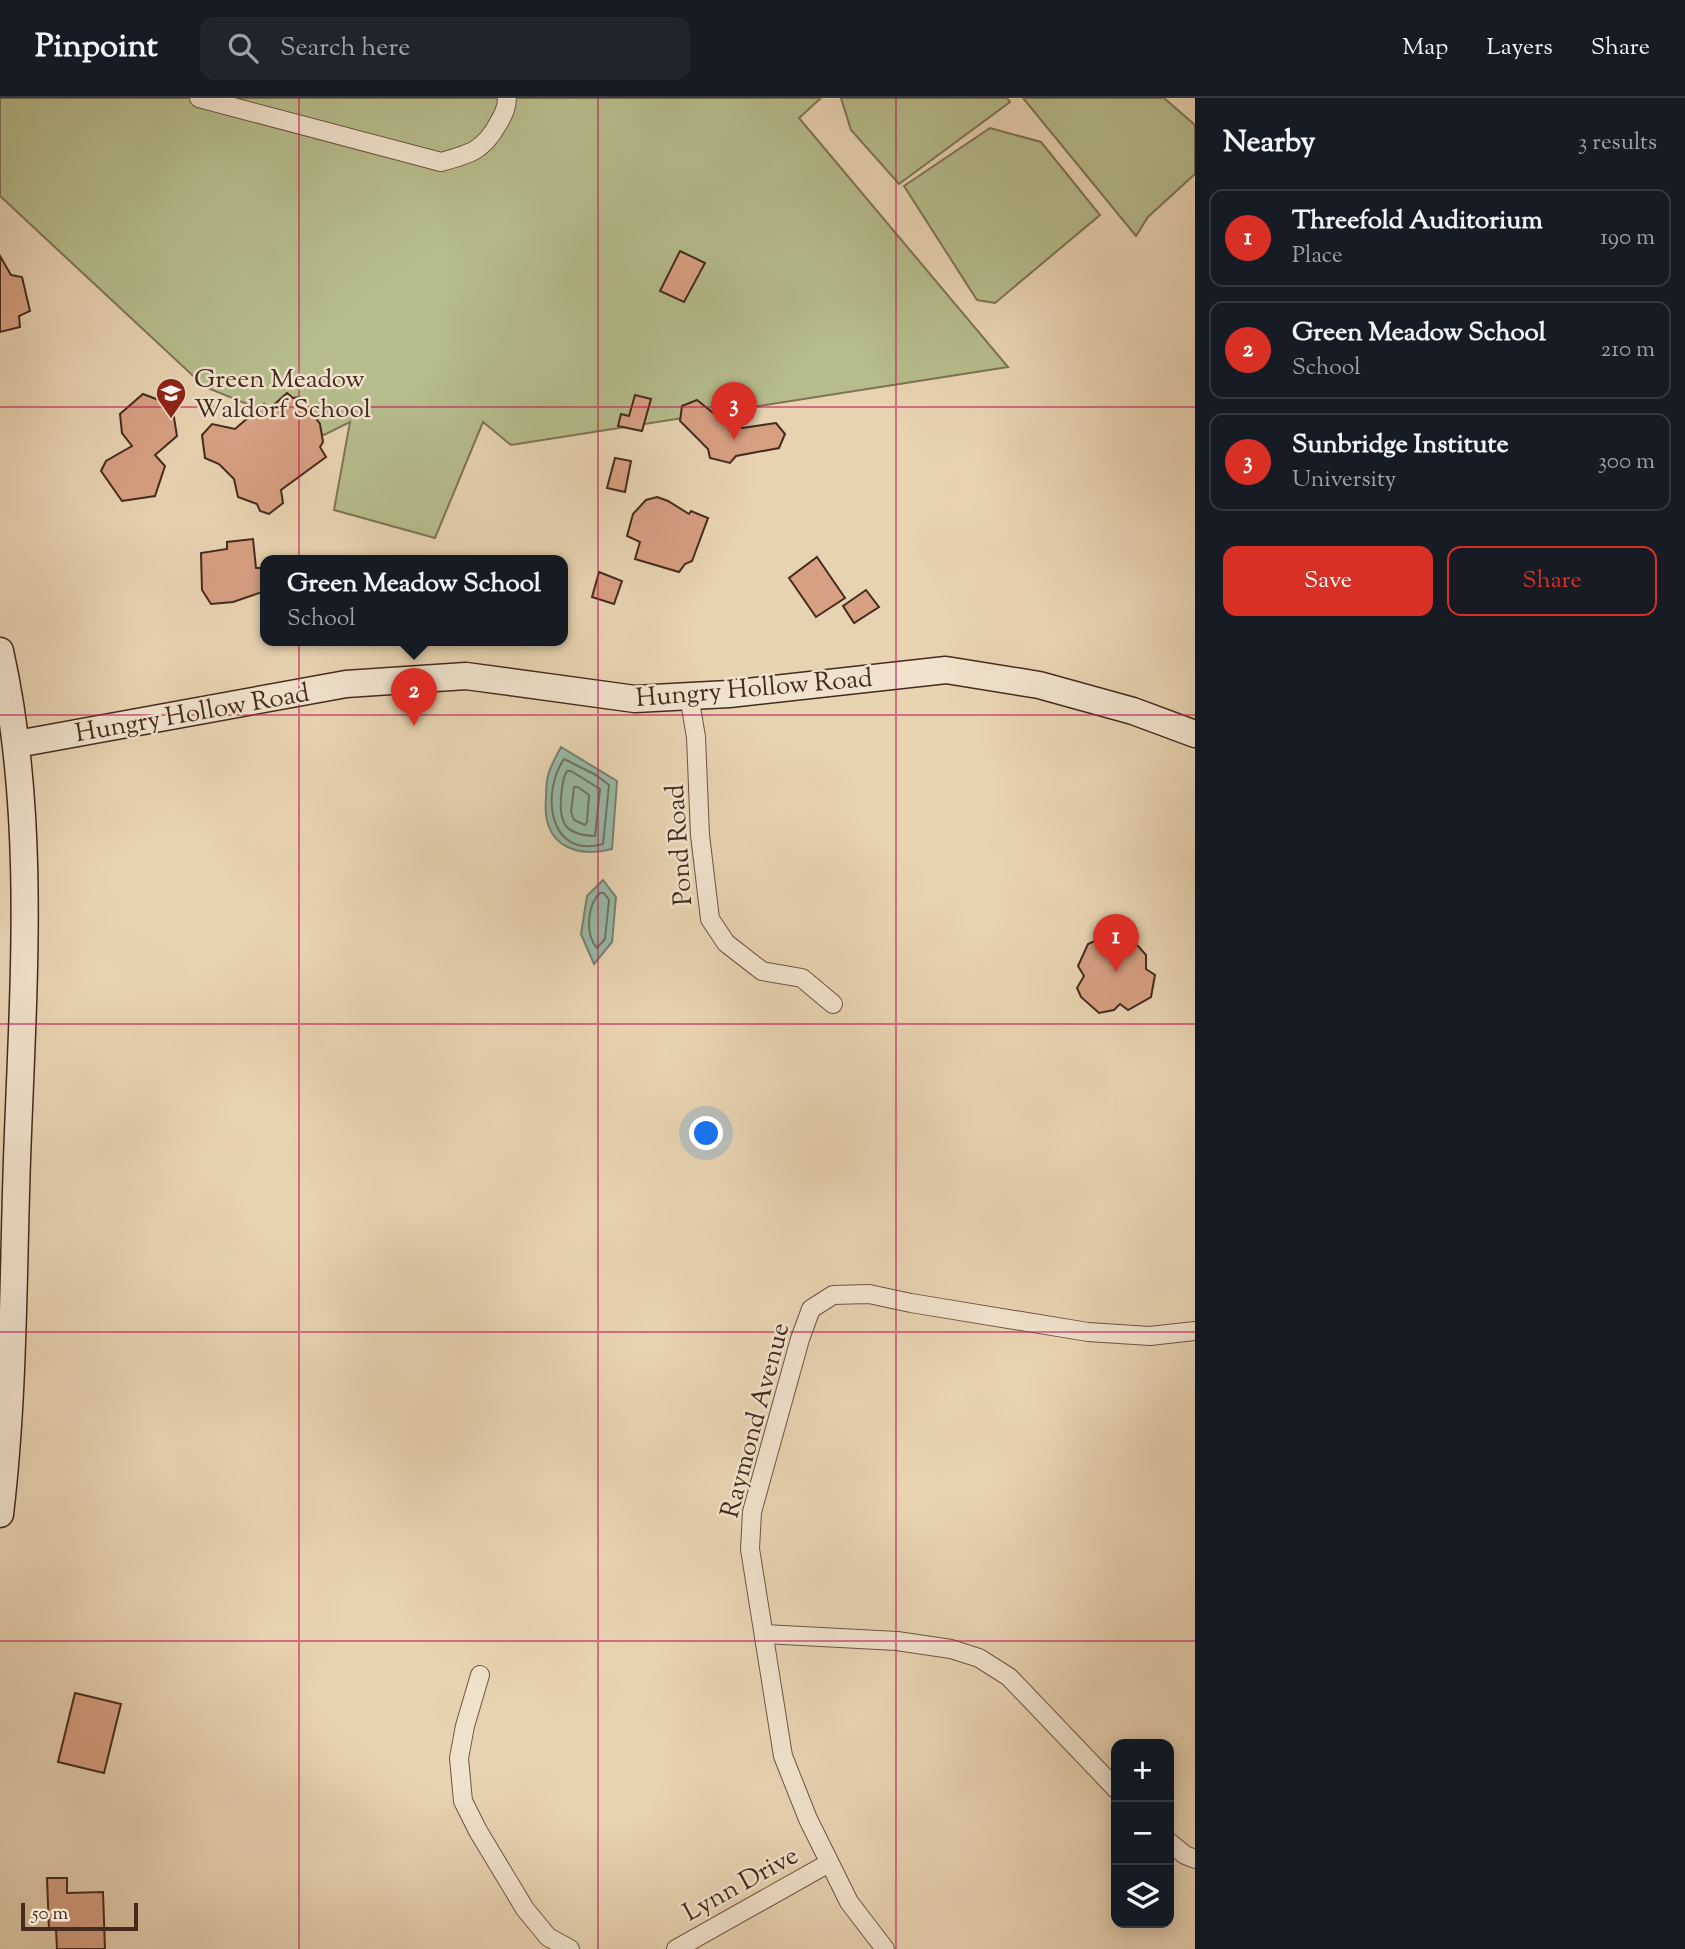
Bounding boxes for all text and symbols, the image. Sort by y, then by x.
search box [200,17,690,80]
text: Pinpoint [35,24,158,72]
icon: search [224,29,262,67]
text: Search here [280,30,410,67]
text: Map [1402,31,1448,65]
text: Layers [1486,31,1553,65]
text: Share [1591,31,1650,65]
text: Nearby [1223,122,1315,165]
text: 3 results [1578,127,1657,160]
text: Threefold Auditorium [1292,203,1543,240]
text: 1 [1244,222,1252,255]
text: 190 m [1600,222,1655,255]
text: Place [1292,240,1343,273]
text: Green Meadow School [1292,315,1546,352]
text: 2 [1243,334,1253,367]
text: 210 m [1601,334,1655,367]
text: School [1292,352,1361,385]
place label: Green Meadow Waldorf School [194,362,371,429]
school or university icon: Green Meadow Waldorf School [154,376,188,420]
pin: 3 [711,382,757,440]
text: Sunbridge Institute [1292,427,1509,464]
text: 3 [1243,446,1253,479]
text: 300 m [1598,446,1655,479]
text: University [1292,464,1396,497]
button: Save [1223,546,1433,616]
button: Share [1447,546,1657,616]
popup [260,555,568,646]
text: Green Meadow School [287,566,541,603]
text: School [287,603,356,636]
street label: Hungry Hollow Road [634,661,874,718]
pin: 2 [391,668,437,726]
street label: Hungry Hollow Road [72,676,313,753]
street label: Pond Road [658,783,703,907]
pin: 1 [1093,914,1139,972]
your location [689,1116,723,1150]
street label: Raymond Avenue [713,1319,800,1522]
map controls [1111,1739,1174,1928]
button: + [1111,1739,1174,1802]
button: − [1111,1802,1174,1865]
street label: Lynn Drive [677,1838,806,1932]
button: layers [1111,1865,1174,1928]
scale bar [21,1900,138,1932]
text: 50 m [32,1901,68,1928]

